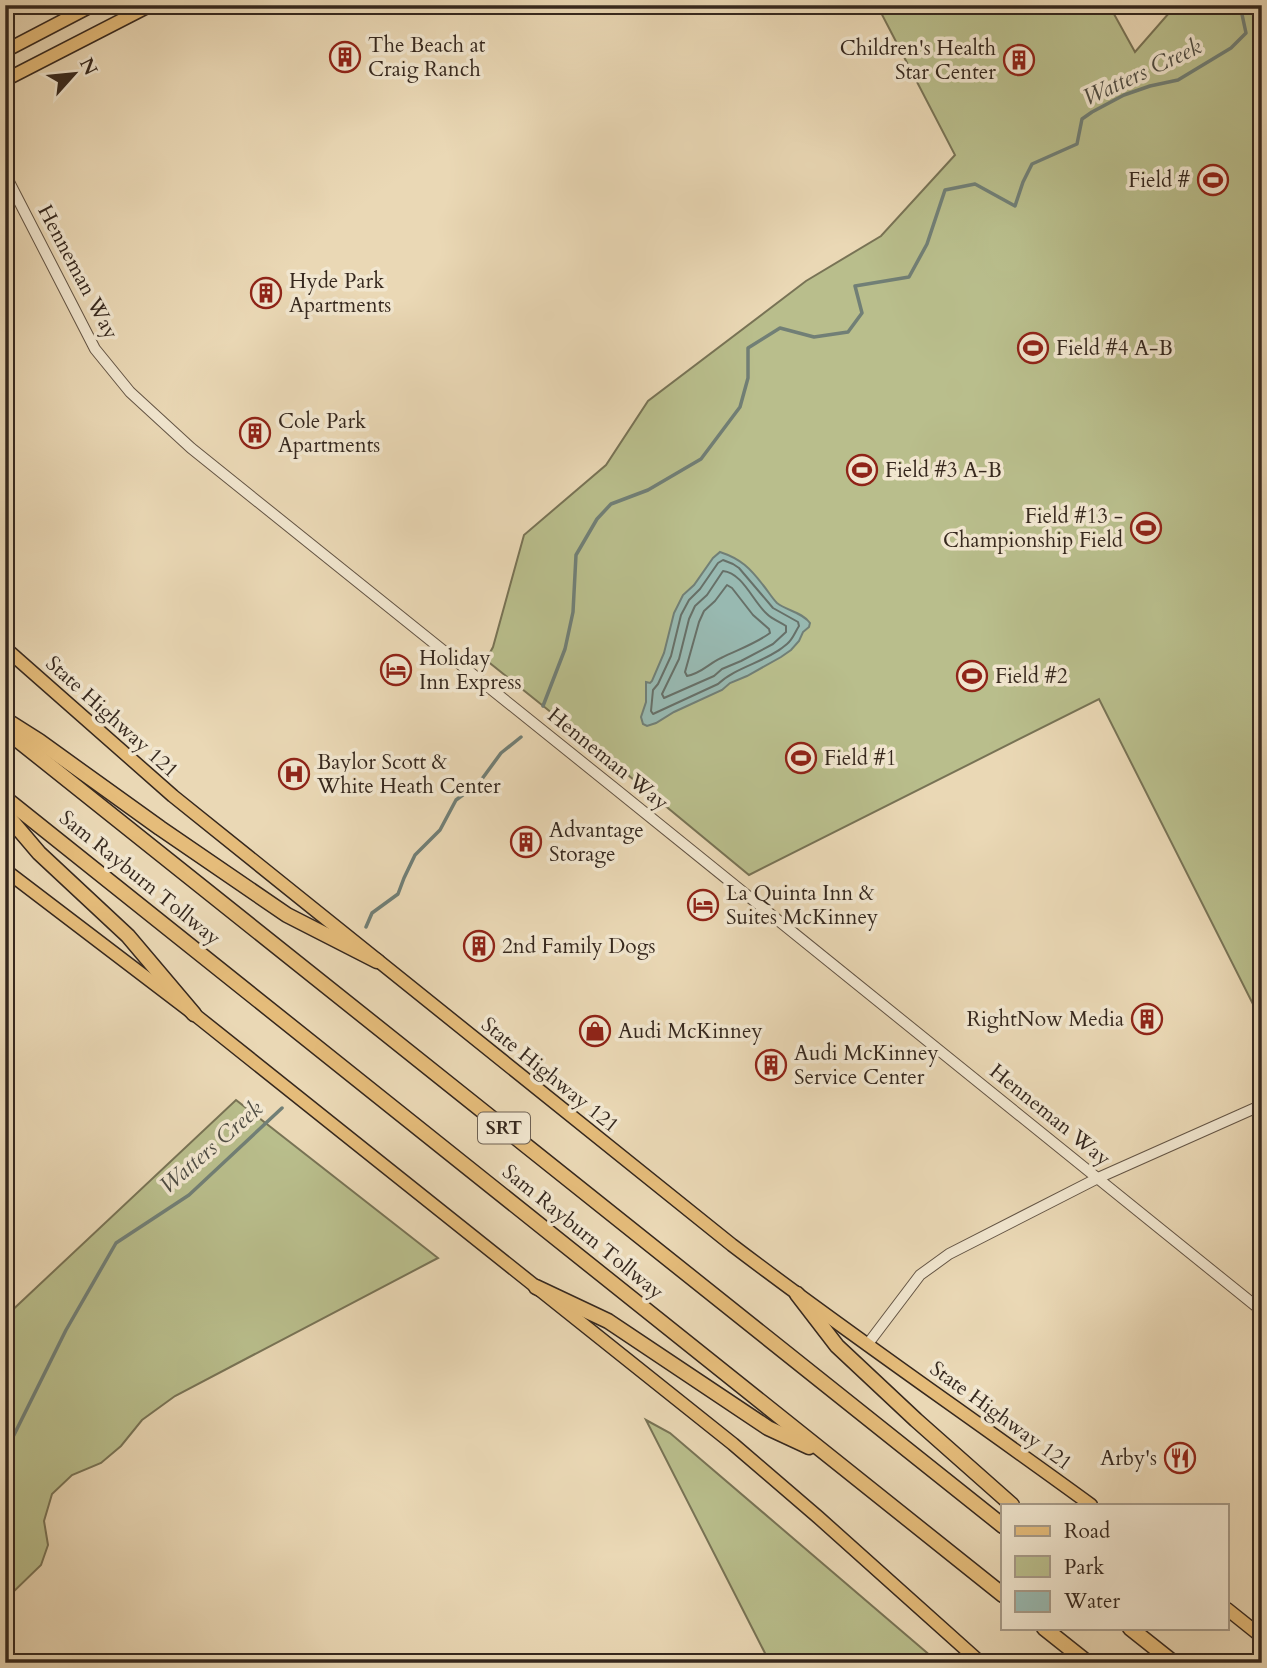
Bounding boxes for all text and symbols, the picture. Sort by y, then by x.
place label: The Beach at Craig Ranch [368,31,486,84]
water label: Watters Creek [1078,31,1207,113]
place label: Children's Health Star Center [840,34,996,87]
north arrow [38,38,108,108]
building icon: The Beach at Craig Ranch [328,40,362,74]
building icon: Children's Health Star Center [1002,43,1036,77]
text: N [73,53,104,80]
sports icon: Field # [1196,163,1230,197]
place label: Field # [1128,166,1191,195]
street label: Henneman Way [30,200,126,344]
place label: Hyde Park Apartments [289,267,391,320]
building icon: Hyde Park Apartments [249,276,283,310]
sports icon: Field #4 A-B [1016,331,1050,365]
place label: Field #4 A-B [1056,334,1173,363]
place label: Cole Park Apartments [278,407,380,460]
building icon: Cole Park Apartments [238,416,272,450]
sports icon: Field #3 A-B [845,453,879,487]
place label: Field #3 A-B [885,456,1002,485]
place label: Field #13 - Championship Field [943,502,1123,555]
sports icon: Field #13 - Championship Field [1129,511,1163,545]
place label: Holiday Inn Express [419,644,522,697]
street label: State Highway 121 [39,649,185,785]
hotel icon: Holiday Inn Express [379,653,413,687]
sports icon: Field #2 [955,659,989,693]
place label: Field #2 [995,662,1068,691]
street label: Henneman Way [541,701,675,817]
sports icon: Field #1 [784,741,818,775]
place label: Field #1 [824,744,897,773]
place label: Baylor Scott & White Heath Center [316,748,501,801]
hospital icon: Baylor Scott & White Heath Center [277,757,311,791]
street label: Sam Rayburn Tollway [53,804,227,952]
place label: Advantage Storage [549,816,644,869]
building icon: Advantage Storage [509,825,543,859]
place label: La Quinta Inn & Suites McKinney [726,879,878,932]
hotel icon: La Quinta Inn & Suites McKinney [686,888,720,922]
building icon: 2nd Family Dogs [462,929,496,963]
place label: 2nd Family Dogs [502,932,656,961]
building icon: RightNow Media [1130,1002,1164,1036]
place label: RightNow Media [966,1005,1124,1034]
street label: State Highway 121 [475,1010,625,1140]
shop icon: Audi McKinney [578,1014,612,1048]
place label: Audi McKinney [618,1017,763,1046]
place label: Audi McKinney Service Center [794,1039,939,1092]
building icon: Audi McKinney Service Center [754,1048,788,1082]
street label: Henneman Way [983,1057,1117,1173]
water label: Watters Creek [153,1093,270,1201]
road number: SRT [478,1112,530,1144]
street label: Sam Rayburn Tollway [496,1158,670,1306]
street label: State Highway 121 [924,1354,1078,1478]
restaurant icon: Arby's [1163,1441,1197,1475]
place label: Arby's [1100,1444,1157,1473]
legend [1001,1504,1228,1630]
text: Road [1064,1517,1110,1546]
text: Park [1064,1553,1105,1582]
text: Water [1063,1587,1120,1616]

